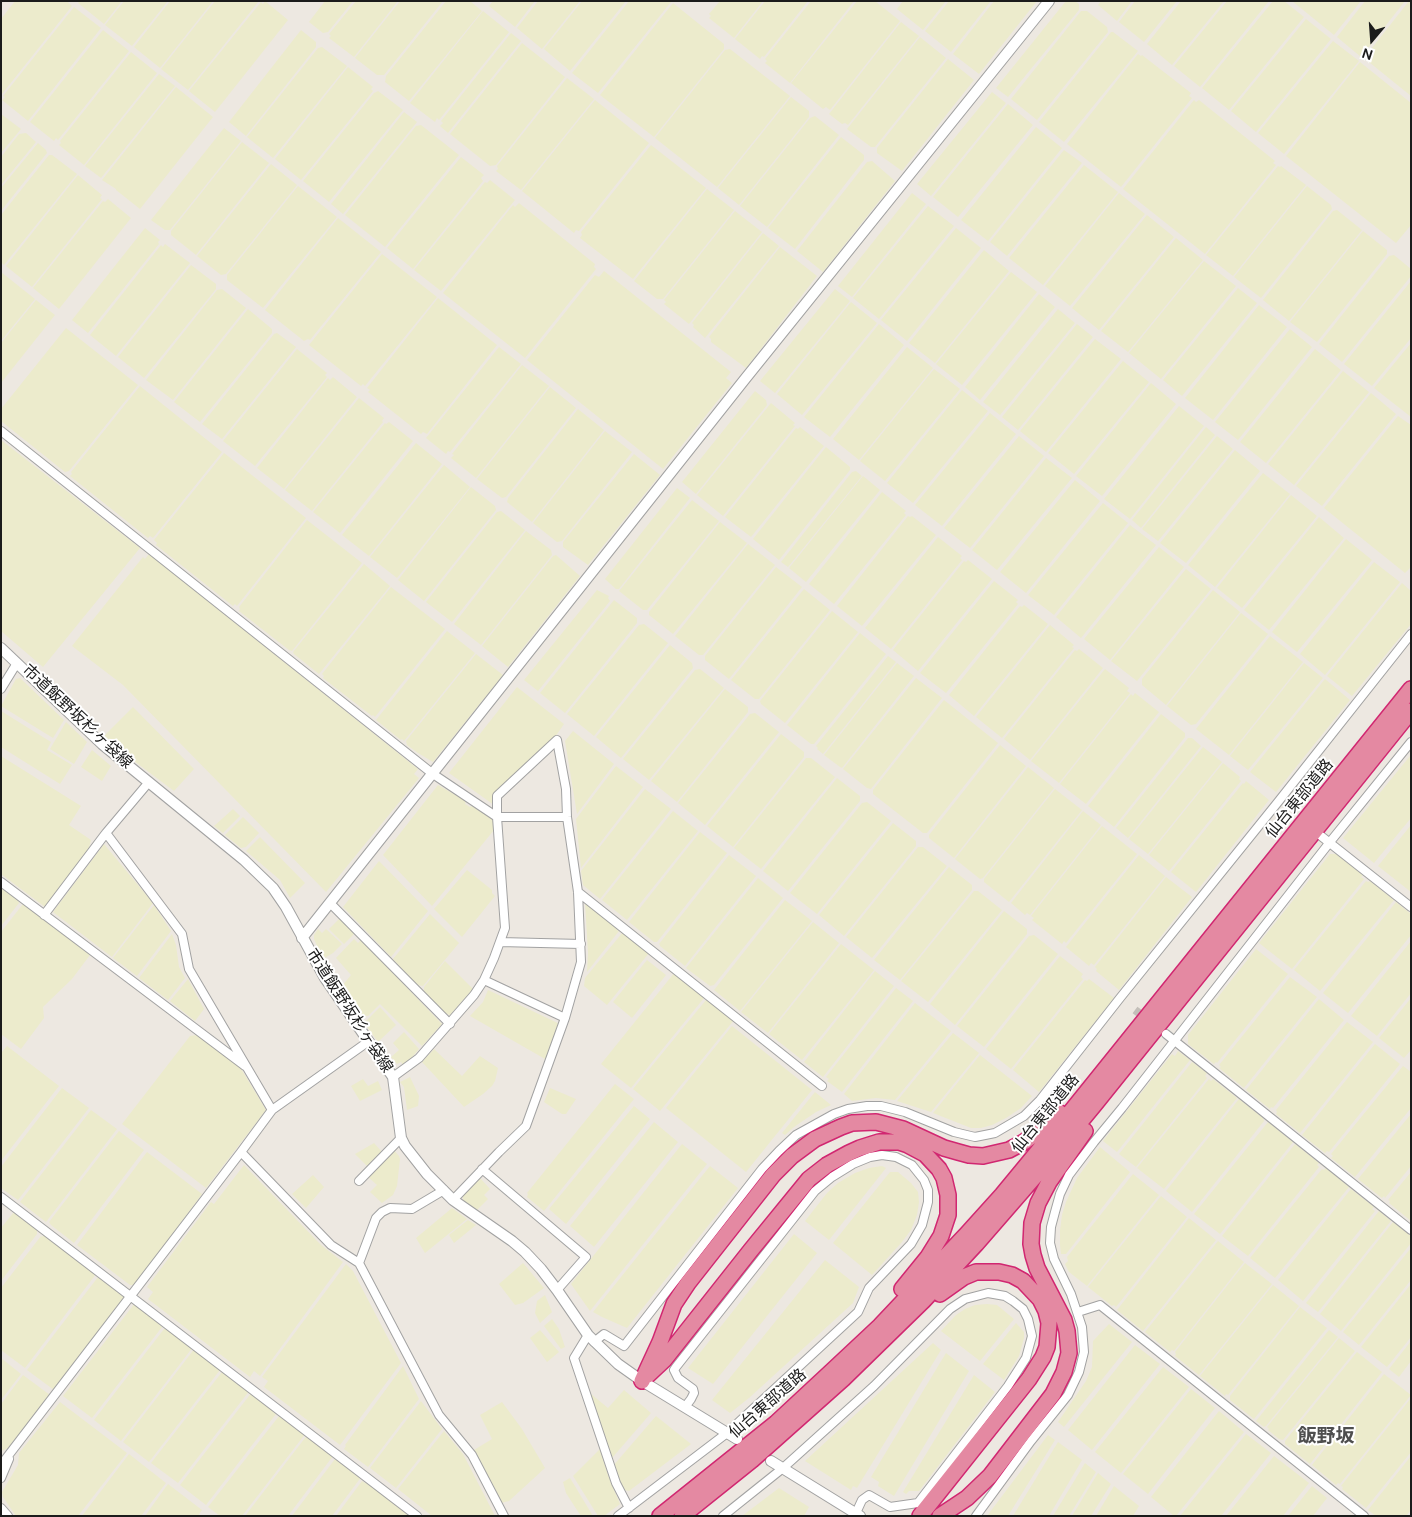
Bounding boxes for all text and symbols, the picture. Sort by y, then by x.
north arrow [1347,15,1397,65]
text: N [1360,44,1375,64]
street label: 市道飯野坂杉ヶ袋線 [18,661,136,773]
street label: 仙台東部道路 [1262,756,1338,842]
street label: 市道飯野坂杉ヶ袋線 [302,945,396,1077]
street label: 仙台東部道路 [1008,1071,1084,1157]
street label: 仙台東部道路 [725,1365,811,1443]
district label: 飯野坂 [1298,1426,1354,1448]

